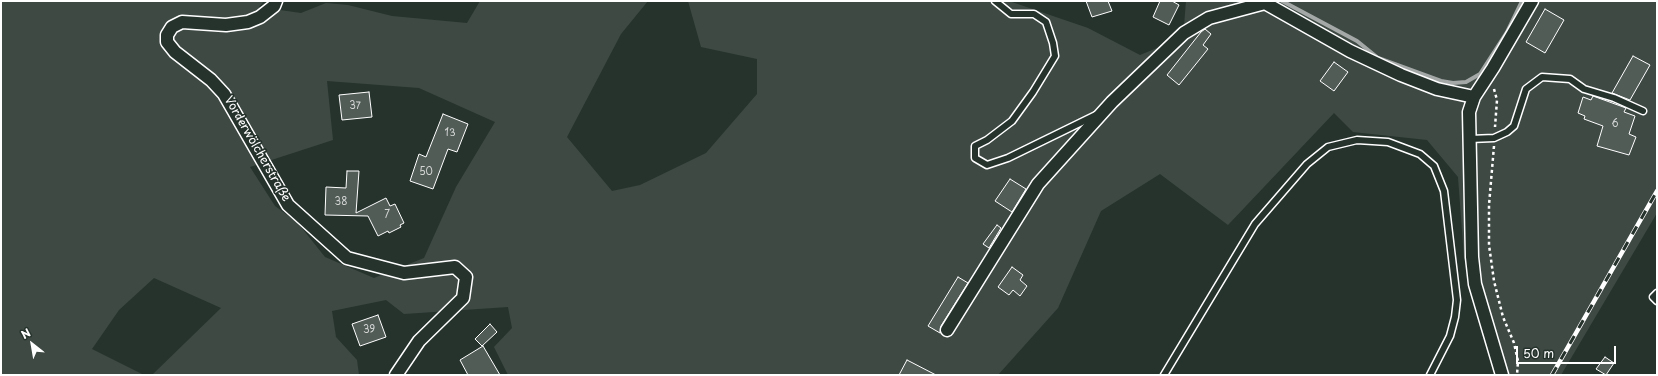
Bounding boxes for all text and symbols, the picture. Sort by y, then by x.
street label: Vorderwölcherstraße [221,94,293,204]
house number: 37 [349,100,361,112]
house number: 6 [1611,118,1619,130]
house number: 13 [444,127,456,139]
house number: 50 [419,166,433,178]
house number: 38 [335,196,347,208]
house number: 7 [384,209,390,221]
north arrow [12,324,52,364]
text: N [17,324,34,343]
house number: 39 [363,324,375,336]
scale bar [1518,338,1618,364]
text: 50 m [1523,344,1554,362]

